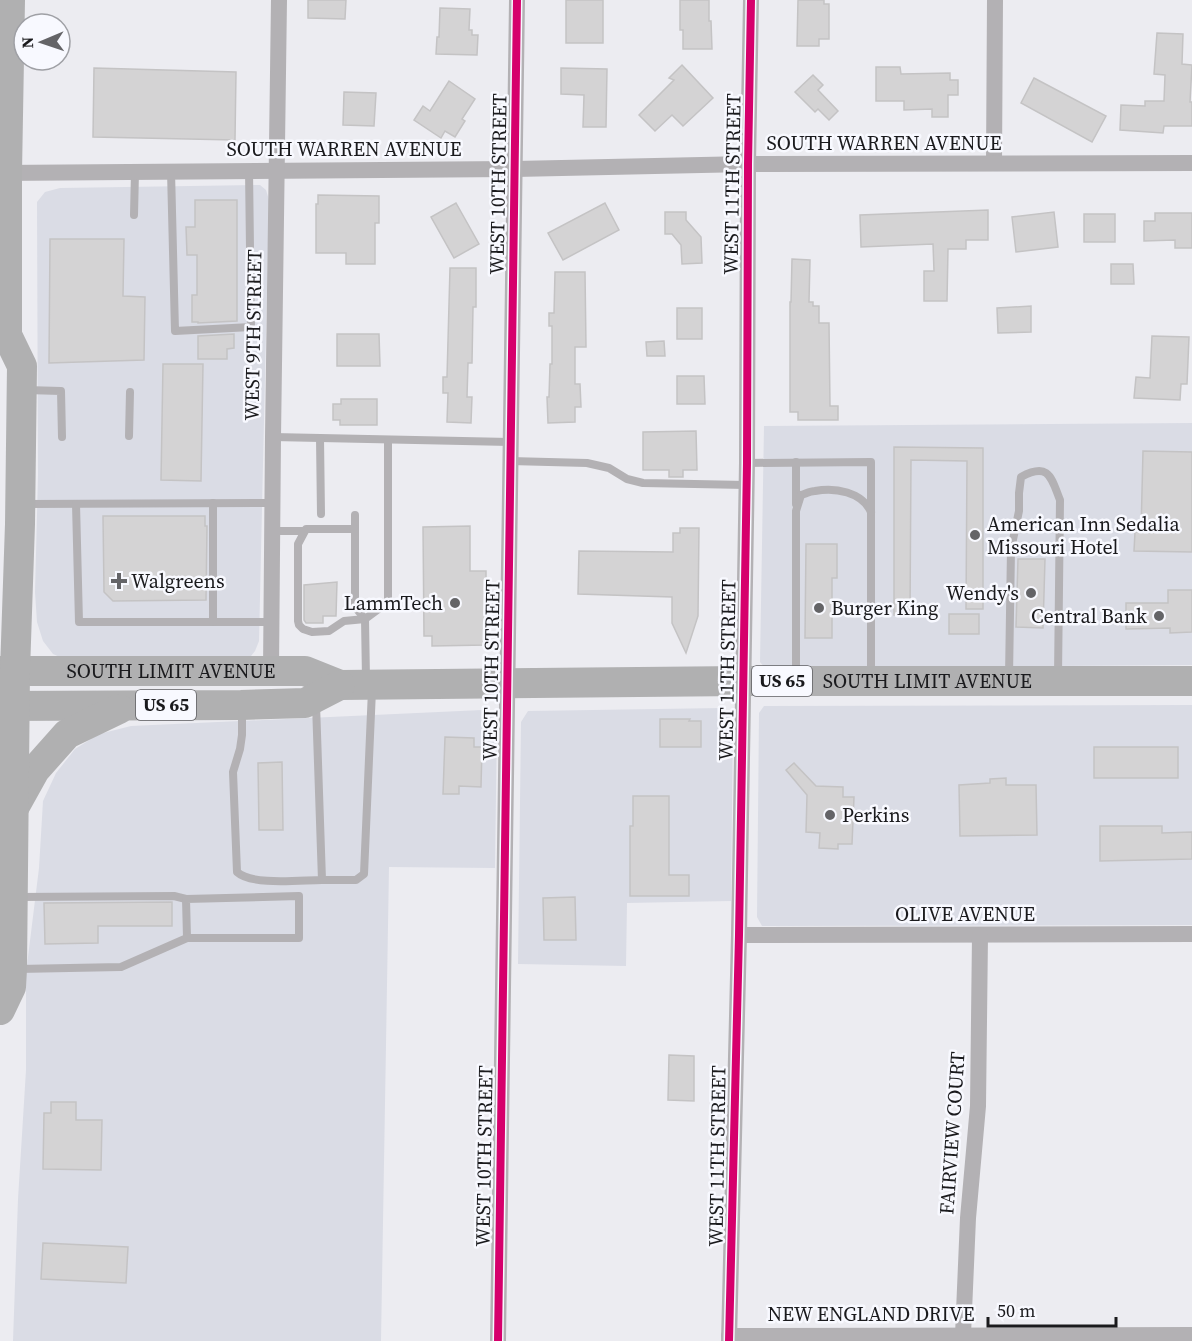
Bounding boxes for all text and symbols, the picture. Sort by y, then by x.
north arrow [12,12,72,72]
text: N [16,36,38,49]
street label: WEST 10TH STREET [482,93,514,275]
street label: WEST 11TH STREET [716,93,748,275]
street label: SOUTH WARREN AVENUE [767,129,1001,157]
street label: SOUTH WARREN AVENUE [227,135,461,163]
street label: WEST 9TH STREET [238,249,268,421]
place label: American Inn Sedalia Missouri Hotel [987,510,1181,561]
marker: American Inn Sedalia Missouri Hotel [968,528,982,542]
place label: Walgreens [131,567,225,595]
marker: Walgreens [112,574,126,588]
street label: WEST 10TH STREET [475,579,507,761]
street label: WEST 11TH STREET [711,579,743,761]
place label: Wendy's [946,579,1019,607]
marker: Wendy's [1024,586,1038,600]
place label: LammTech [344,589,443,617]
place label: Burger King [831,594,938,622]
marker: LammTech [448,596,462,610]
marker: Burger King [812,601,826,615]
place label: Central Bank [1031,602,1147,630]
marker: Central Bank [1152,609,1166,623]
street label: SOUTH LIMIT AVENUE [67,657,275,685]
road number: US 65 [752,666,812,696]
street label: SOUTH LIMIT AVENUE [823,667,1032,695]
road number: US 65 [136,690,196,720]
place label: Perkins [842,801,910,829]
marker: Perkins [823,808,837,822]
street label: OLIVE AVENUE [895,900,1035,928]
street label: FAIRVIEW COURT [932,1051,972,1215]
street label: WEST 10TH STREET [468,1065,500,1247]
street label: WEST 11TH STREET [701,1065,733,1247]
scale bar [988,1290,1116,1328]
text: 50 m [997,1298,1035,1323]
street label: NEW ENGLAND DRIVE [767,1300,975,1328]

